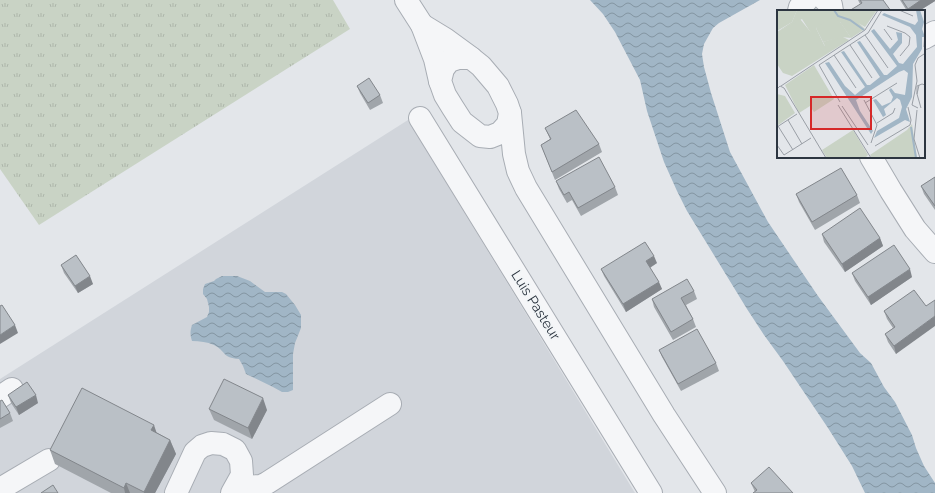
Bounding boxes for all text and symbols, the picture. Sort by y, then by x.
inset map [777,10,925,158]
street label: Luis Pasteur [508,267,564,343]

